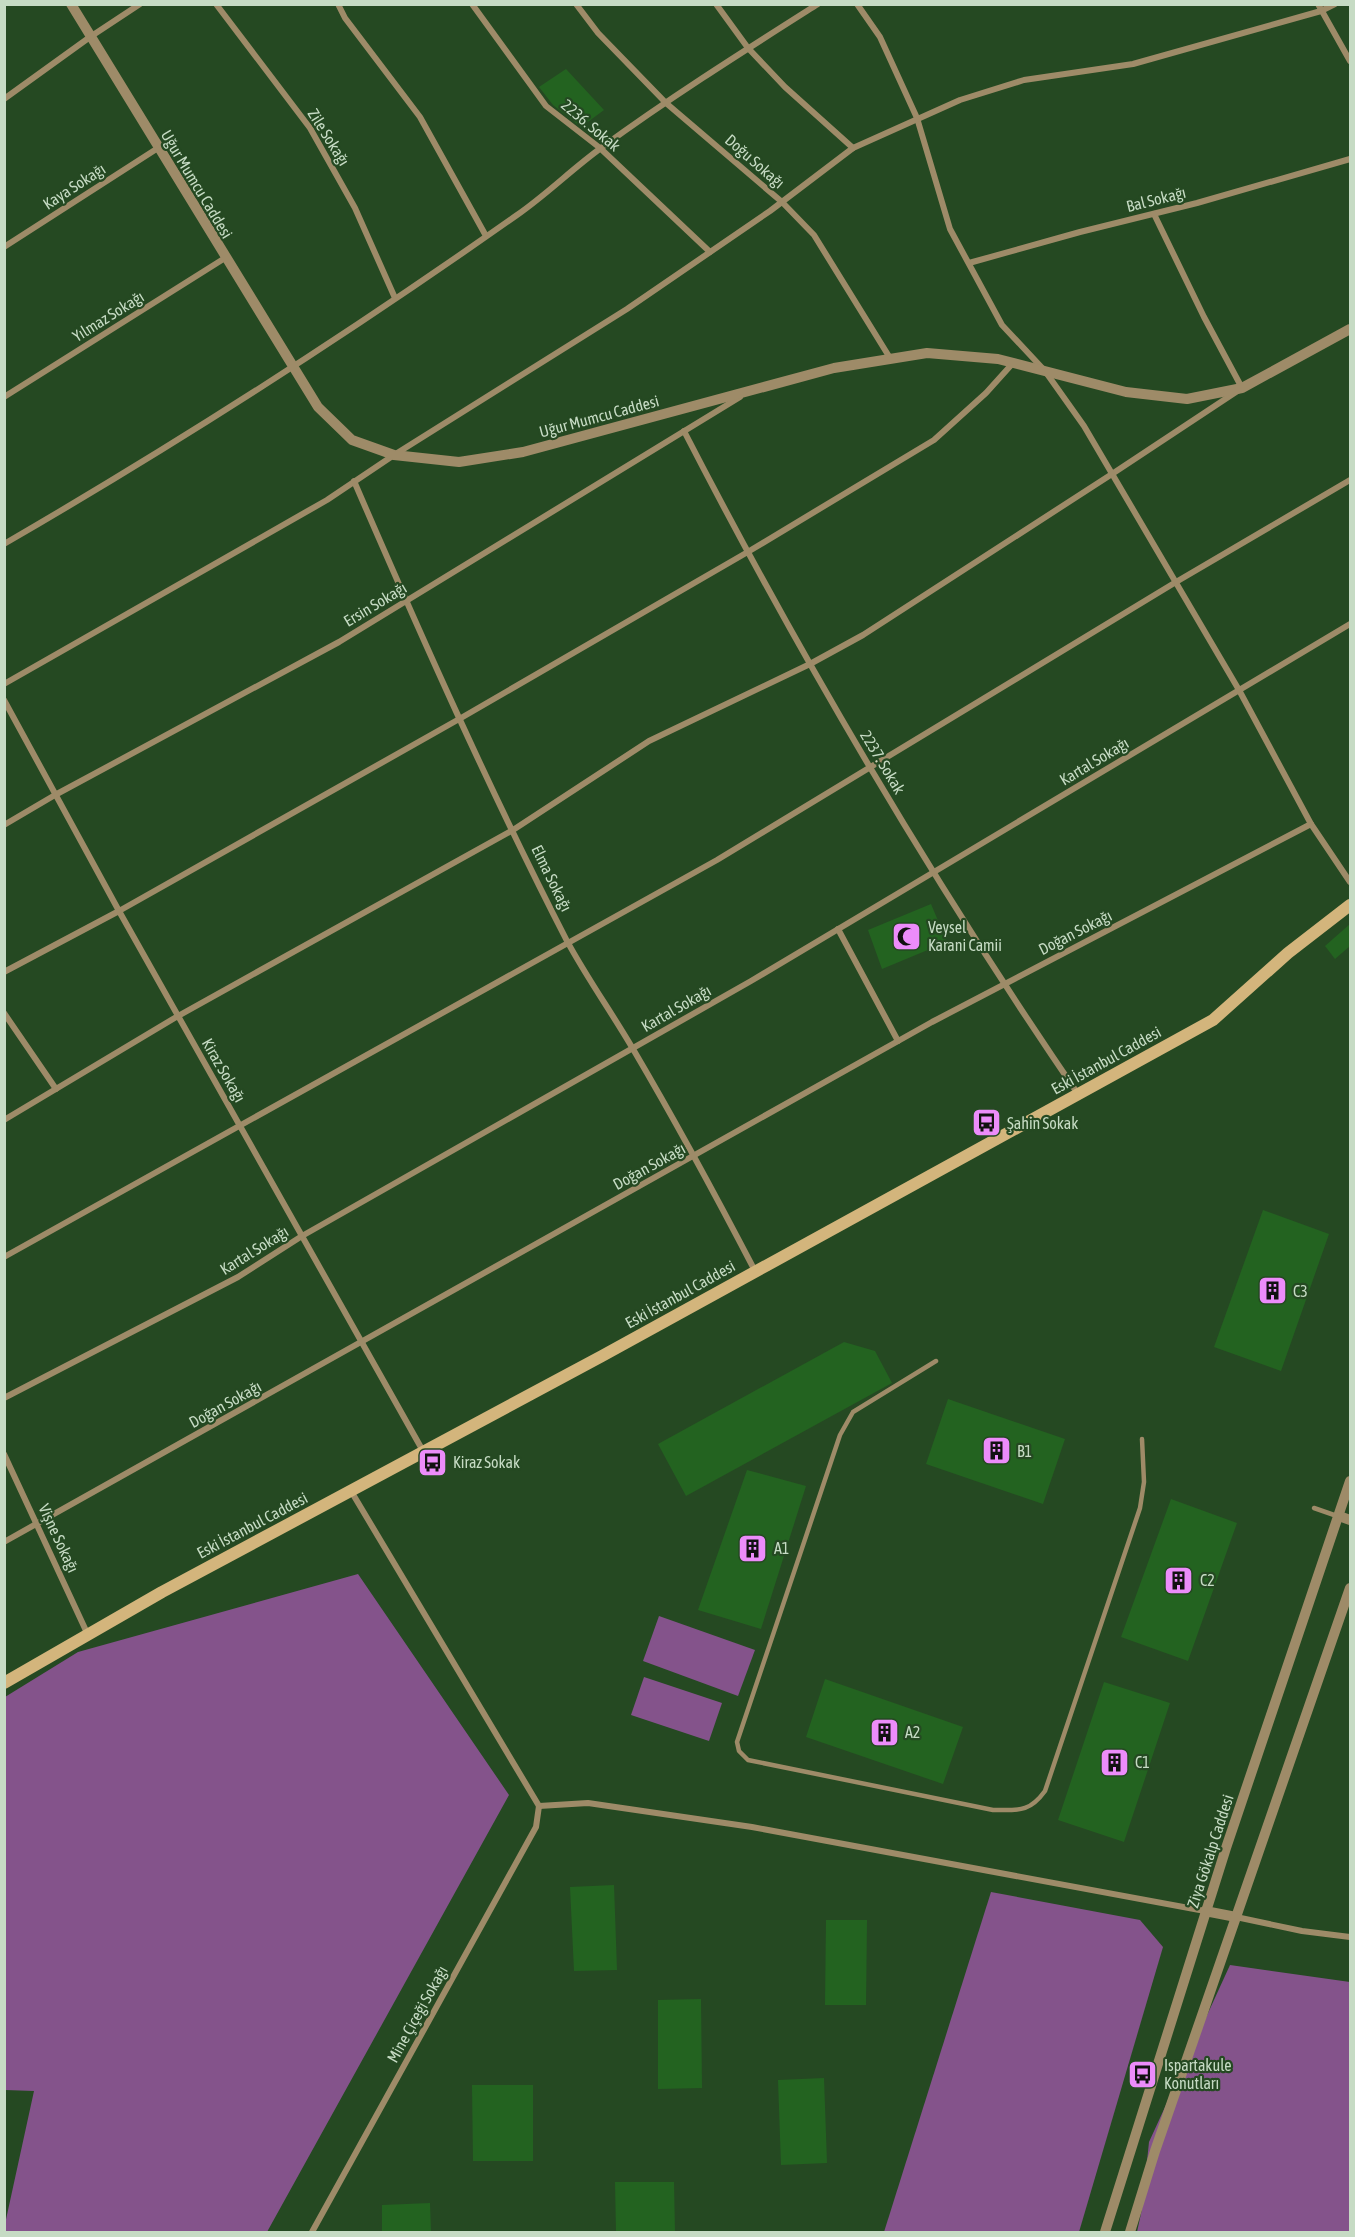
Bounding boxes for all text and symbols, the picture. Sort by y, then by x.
street label: 2236. Sokak [558,95,624,155]
street label: Zile Sokağı [304,105,354,169]
street label: Uğur Mumcu Caddesi [157,127,236,242]
street label: Doğu Sokağı [721,130,788,192]
street label: Kaya Sokağı [40,159,109,214]
street label: Bal Sokağı [1124,183,1188,216]
street label: Yılmaz Sokağı [69,287,148,346]
street label: Uğur Mumcu Caddesi [537,391,661,442]
street label: Ersin Sokağı [340,578,410,631]
street label: 2237. Sokak [857,727,909,797]
street label: Kartal Sokağı [1056,733,1132,789]
street label: Elma Sokağı [527,842,576,915]
street label: Doğan Sokağı [1035,906,1115,959]
place label: Veysel Karani Camii [928,918,1002,954]
mosque icon: Veysel Karani Camii [891,920,923,952]
street label: Kartal Sokağı [638,981,714,1036]
street label: Eski İstanbul Caddesi [1048,1022,1164,1098]
street label: Kiraz Sokağı [198,1035,249,1106]
bus stop icon: Şahin Sokak [970,1107,1002,1139]
place label: Şahin Sokak [1007,1114,1078,1133]
street label: Doğan Sokağı [610,1139,689,1194]
street label: Kartal Sokağı [216,1222,292,1279]
street label: Eski İstanbul Caddesi [622,1256,738,1332]
building icon: C3 [1256,1275,1288,1307]
place label: C3 [1293,1282,1308,1300]
street label: Doğan Sokağı [186,1377,265,1432]
building icon: B1 [980,1435,1012,1467]
place label: B1 [1017,1442,1032,1460]
bus stop icon: Kiraz Sokak [416,1446,448,1478]
place label: Kiraz Sokak [453,1453,520,1471]
street label: Eski İstanbul Caddesi [194,1488,310,1562]
street label: Vişne Sokağı [34,1501,83,1576]
building icon: A1 [737,1532,769,1564]
place label: A1 [774,1539,789,1557]
building icon: C2 [1163,1564,1195,1596]
place label: C2 [1200,1571,1215,1589]
building icon: A2 [868,1716,900,1748]
place label: A2 [905,1723,920,1741]
building icon: C1 [1098,1746,1130,1778]
place label: C1 [1135,1753,1150,1771]
street label: Ziya Gökalp Caddesi [1183,1792,1238,1910]
street label: Mine Çiçeği Sokağı [383,1963,452,2066]
place label: Ispartakule Konutları [1164,2056,1231,2092]
bus stop icon: Ispartakule Konutları [1127,2058,1159,2090]

